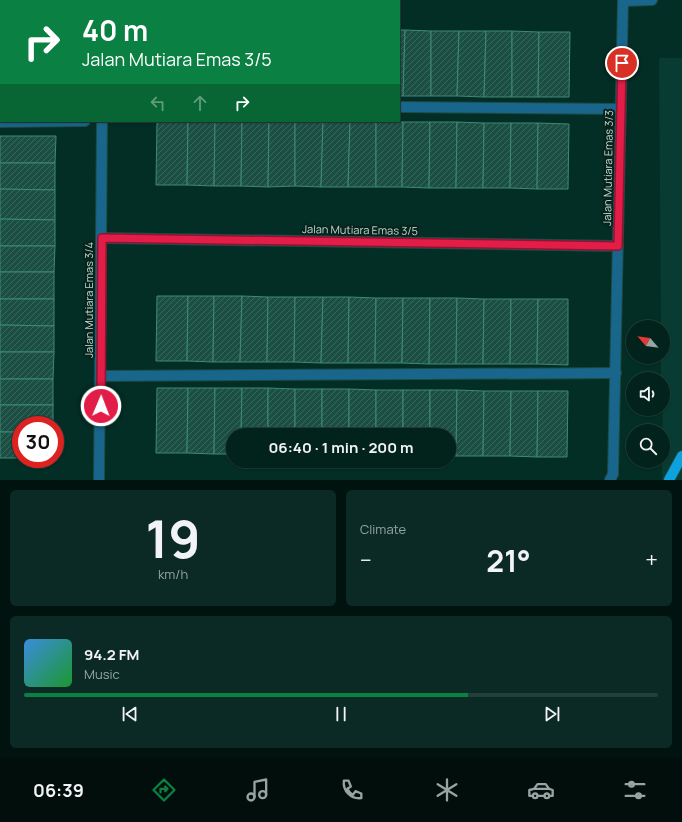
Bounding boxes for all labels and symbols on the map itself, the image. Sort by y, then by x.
pin [605,46,639,80]
street label: Jalan Mutiara Emas 3/3 [599,110,616,226]
street label: Jalan Mutiara Emas 3/5 [302,221,418,238]
street label: Jalan Mutiara Emas 3/4 [81,242,96,358]
north arrow [626,320,670,364]
position arrow [80,385,122,427]
speed limit sign: 30 [12,416,64,468]

